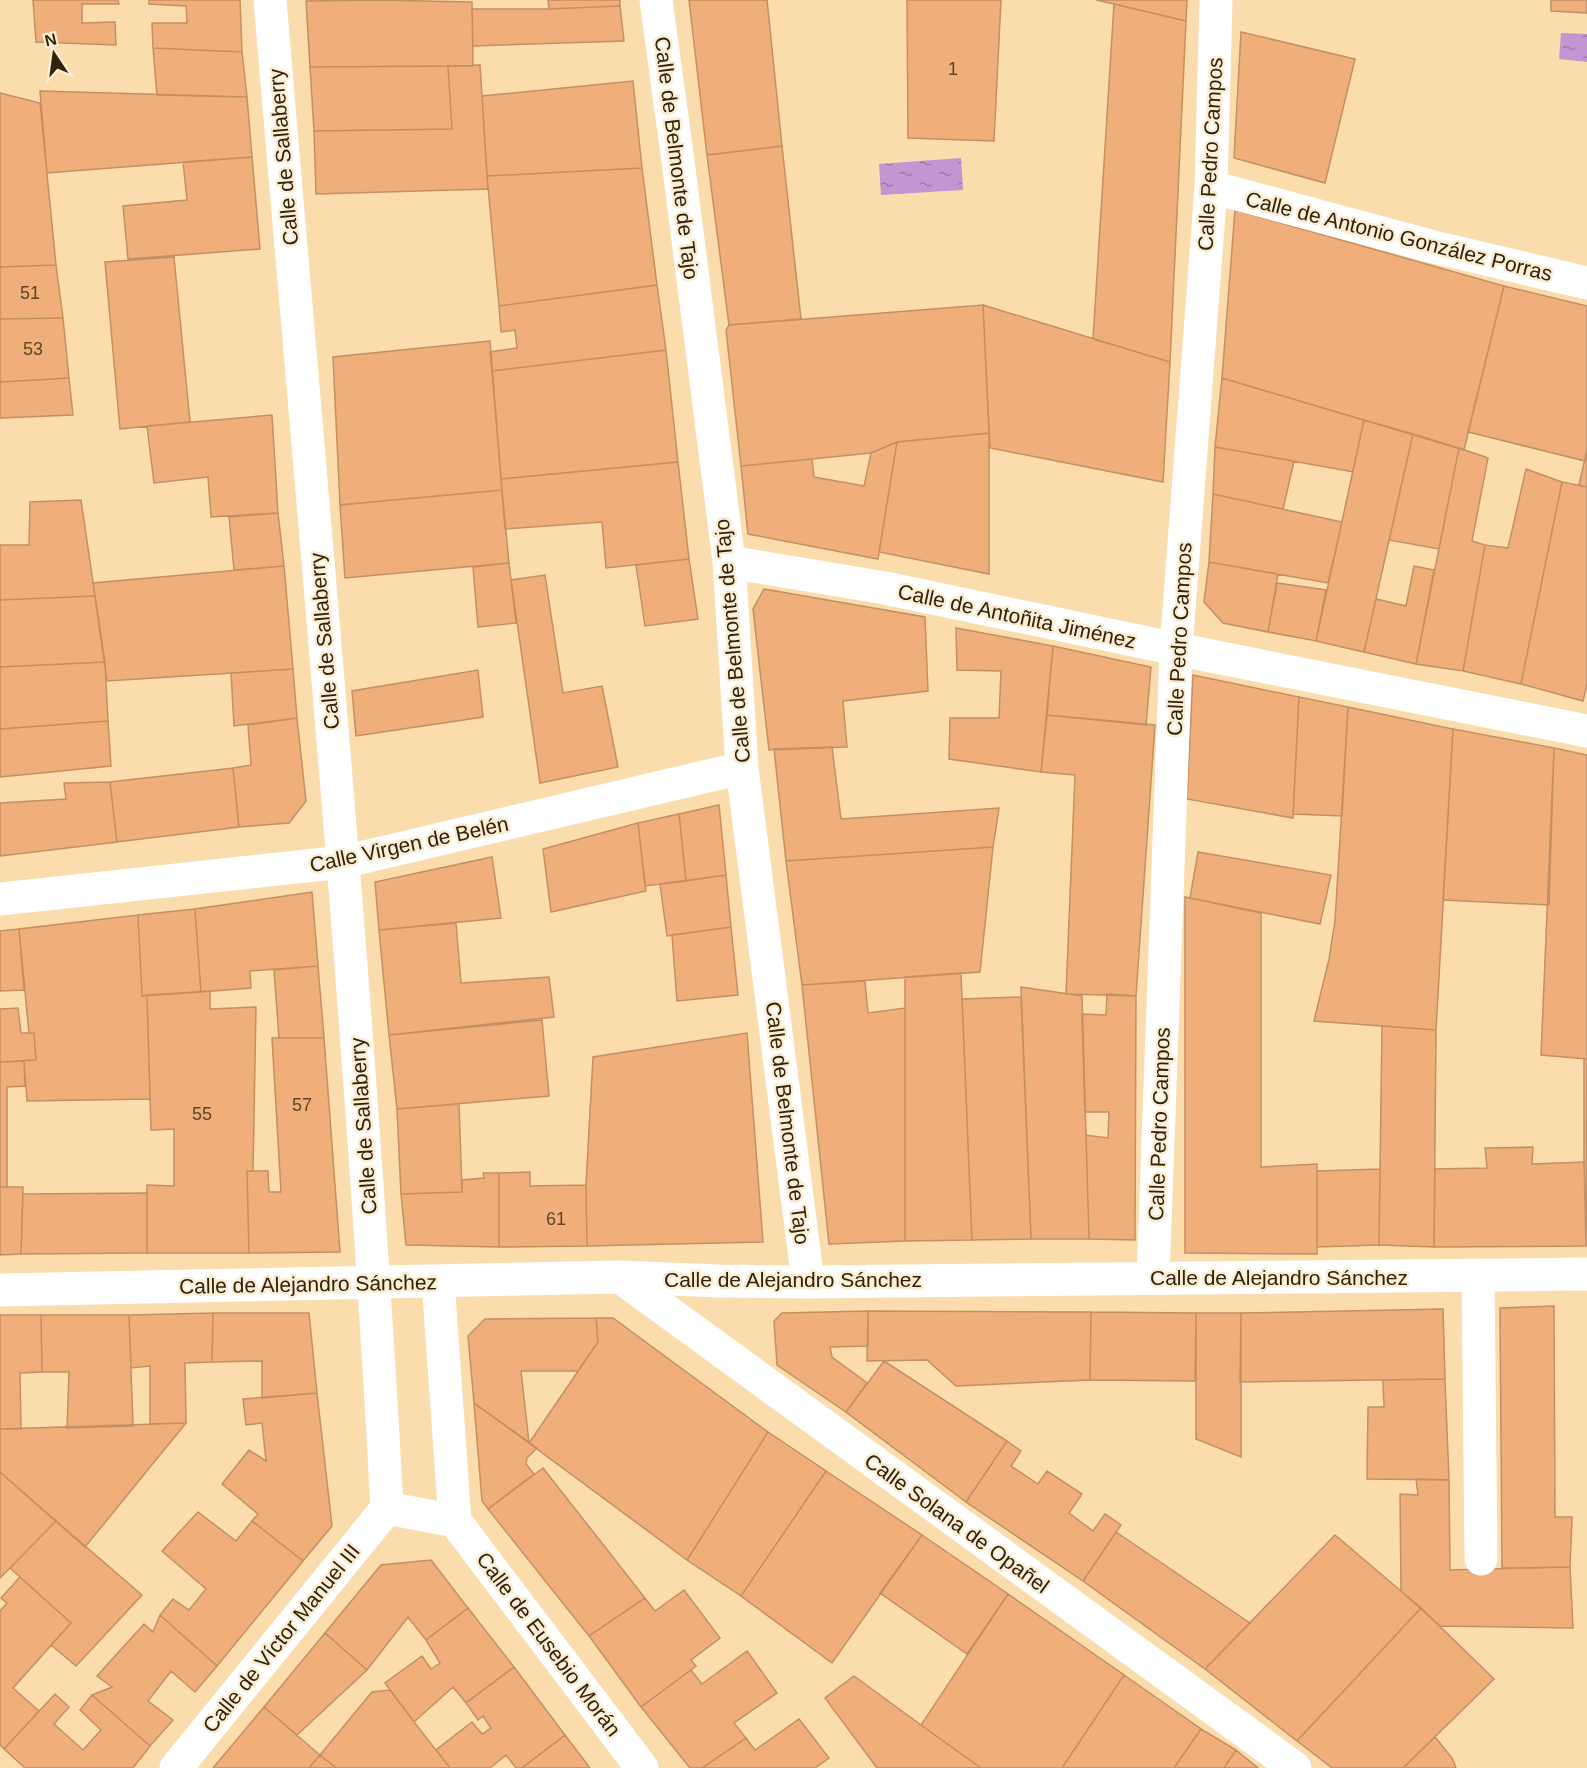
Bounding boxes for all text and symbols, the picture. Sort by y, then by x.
north arrow [24,24,84,84]
text: N [43,30,58,49]
street label: Calle de Belmonte de Tajo [651,35,703,281]
street label: Calle Pedro Campos [1193,57,1227,251]
house number: 1 [948,59,958,79]
street label: Calle de Sallaberry [264,67,302,246]
street label: Calle de Antonio González Porras [1243,187,1555,285]
house number: 51 [20,283,40,303]
house number: 53 [23,339,43,359]
street label: Calle de Belmonte de Tajo [710,518,754,764]
street label: Calle Pedro Campos [1162,542,1196,736]
street label: Calle de Sallaberry [305,551,343,730]
street label: Calle de Antoñita Jiménez [896,580,1138,652]
street label: Calle Virgen de Belén [307,812,511,876]
street label: Calle de Belmonte de Tajo [762,1000,814,1246]
street label: Calle Pedro Campos [1144,1027,1174,1221]
street label: Calle de Sallaberry [345,1036,381,1215]
house number: 57 [292,1095,312,1115]
house number: 55 [192,1104,212,1124]
house number: 61 [546,1209,566,1229]
street label: Calle de Alejandro Sánchez [1150,1266,1408,1289]
street label: Calle de Alejandro Sánchez [664,1268,922,1291]
street label: Calle de Alejandro Sánchez [179,1270,437,1298]
street label: Calle Solana de Opañel [861,1449,1053,1597]
street label: Calle de Víctor Manuel III [198,1539,364,1737]
street label: Calle de Eusebio Morán [472,1548,626,1740]

